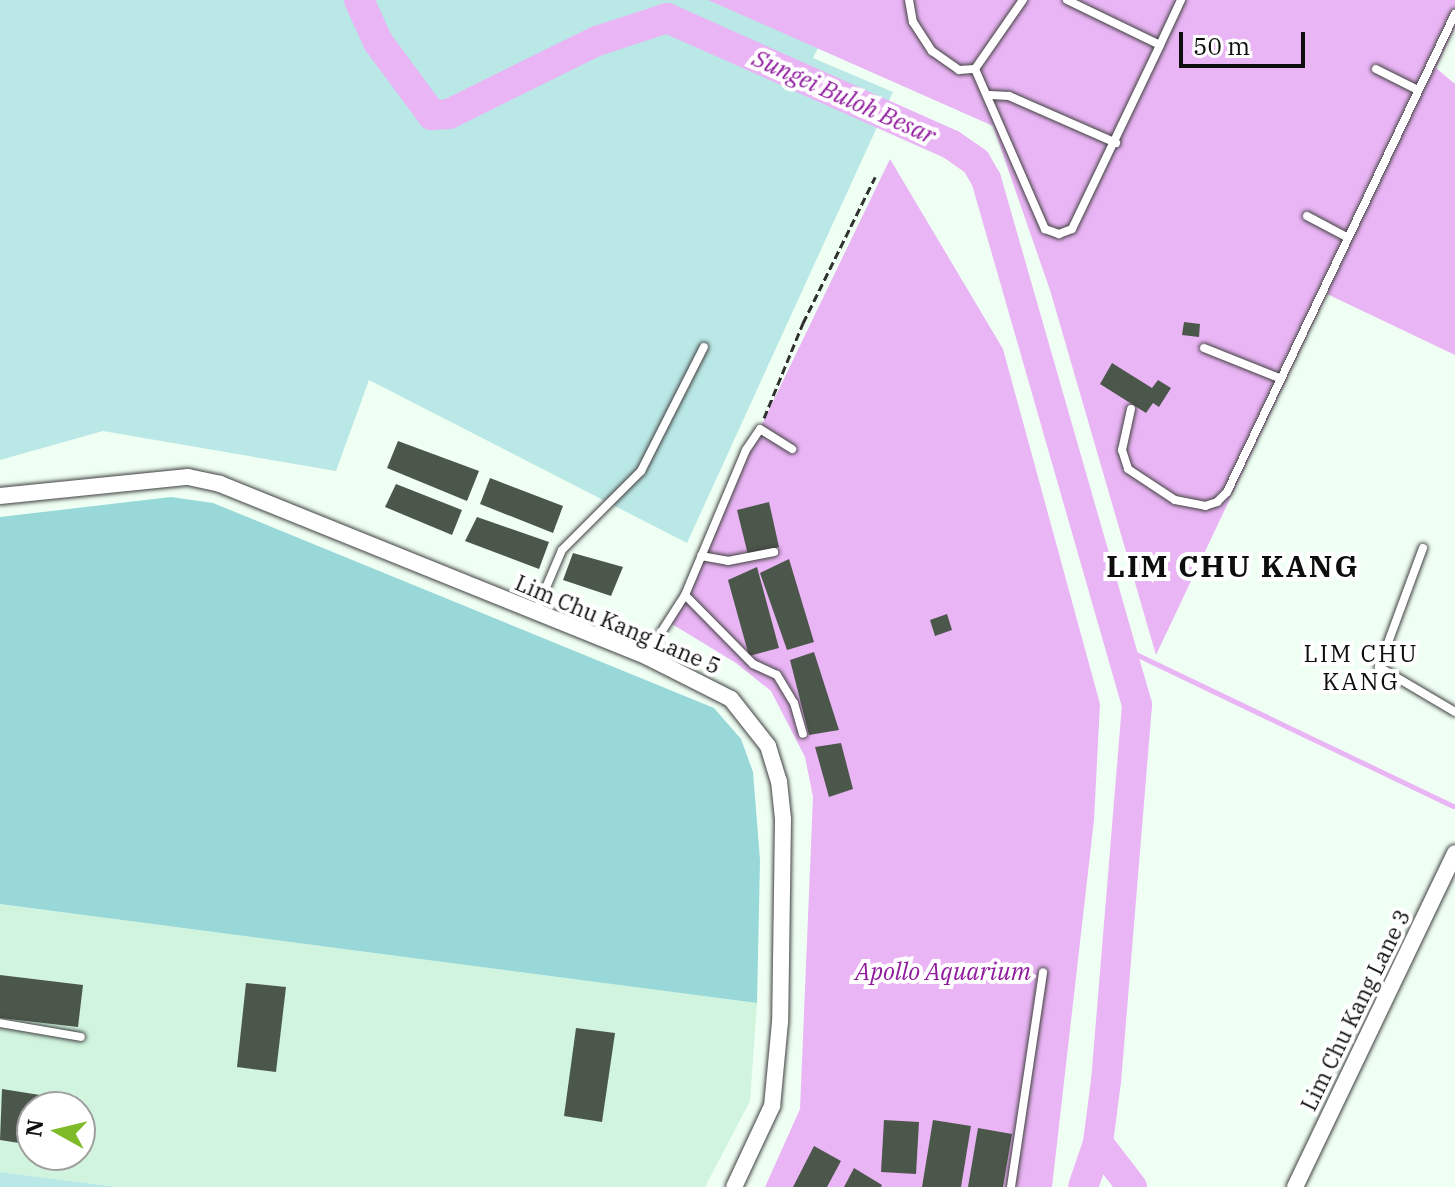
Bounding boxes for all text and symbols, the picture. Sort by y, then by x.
scale bar [1183,16,1309,66]
text: 50 m [1193,30,1250,62]
water label: Sungei Buloh Besar [748,44,940,150]
district label: LIM CHU KANG [1106,548,1360,584]
street label: Lim Chu Kang Lane 5 [511,569,725,679]
district label: LIM CHU KANG [1303,640,1419,696]
street label: Lim Chu Kang Lane 3 [1295,905,1415,1115]
water label: Apollo Aquarium [855,958,1031,986]
north arrow [16,1091,96,1171]
text: N [18,1117,49,1139]

